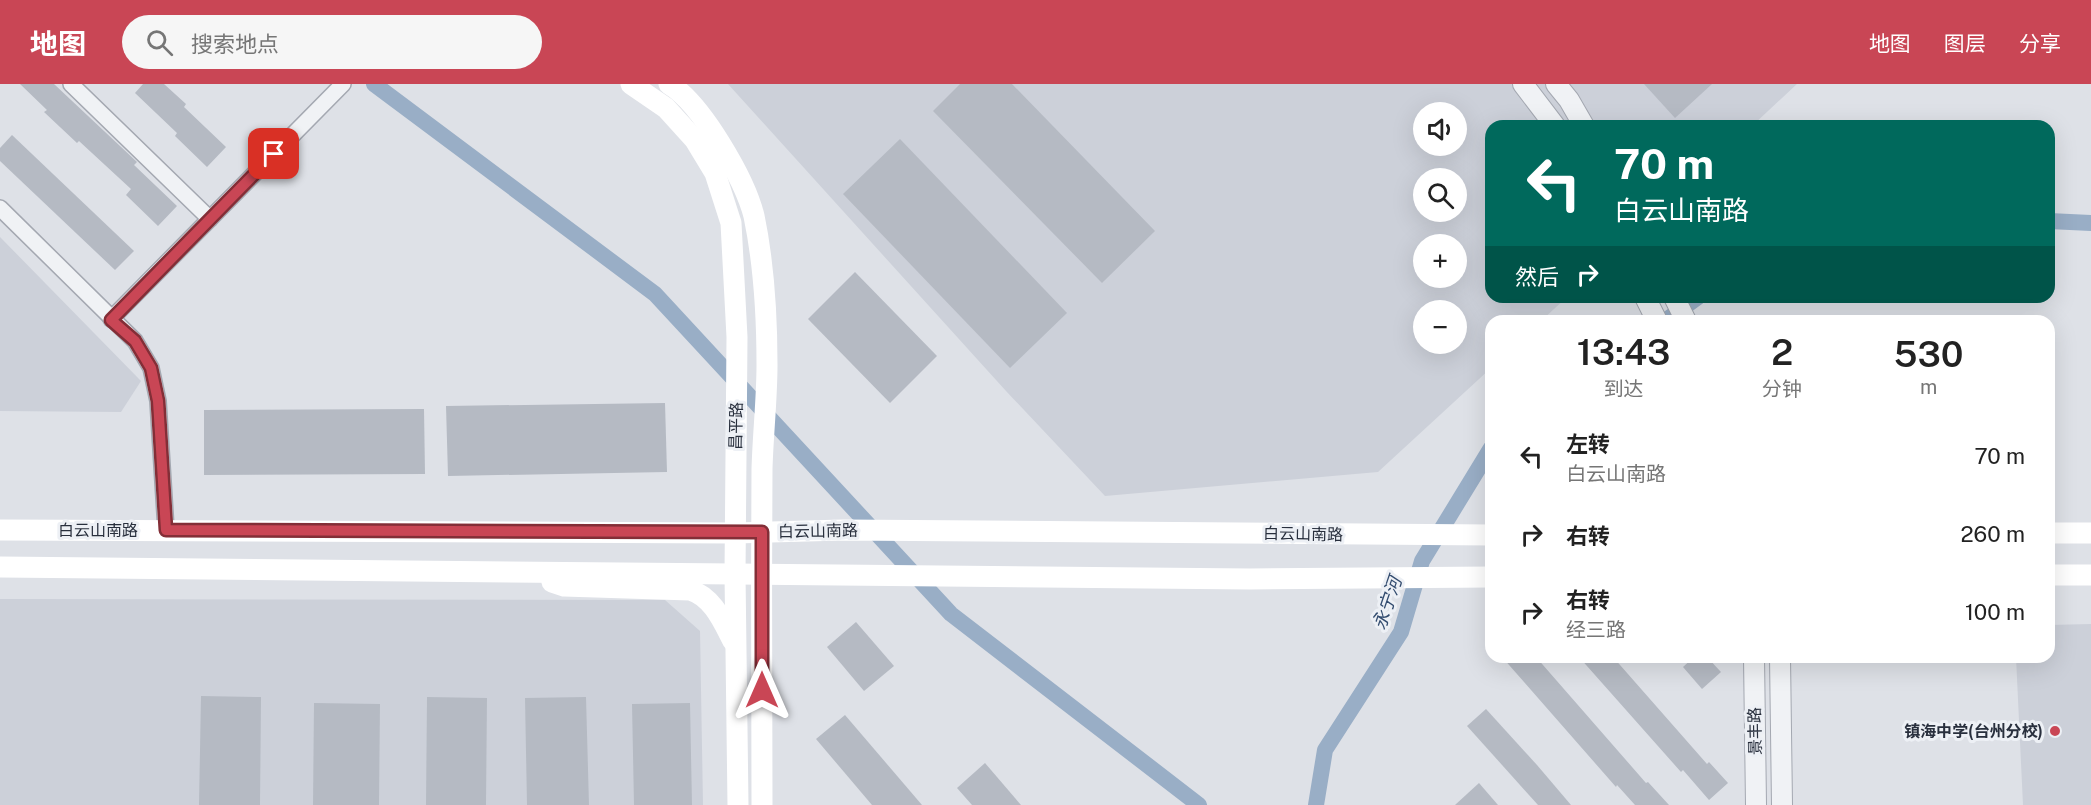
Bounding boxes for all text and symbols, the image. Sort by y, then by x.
search box [122,15,542,69]
icon: search [143,26,176,59]
text: 地图 [30,27,86,60]
text: 搜索地点 [191,31,279,57]
text: 地图 [1869,31,1911,56]
text: 图层 [1944,31,1986,56]
text: 分享 [2019,31,2061,56]
map controls [1413,102,1467,354]
button: sound [1413,102,1467,156]
pin [248,128,299,179]
icon: arrive [257,137,290,170]
text: 70 m [1614,139,1714,188]
icon: left [1515,144,1593,222]
button: search [1413,168,1467,222]
text: 白云山南路 [1614,194,1749,226]
button: + [1413,234,1467,288]
icon: right [1571,258,1604,291]
text: 然后 [1515,264,1559,290]
button: − [1413,300,1467,354]
text: 13:43 [1577,331,1670,373]
text: 2 [1771,331,1793,373]
text: 530 [1894,333,1963,375]
text: m [1920,375,1937,399]
text: 到达 [1604,377,1644,401]
text: 分钟 [1762,377,1802,401]
street label: 昌平路 [726,402,746,450]
text: 左转 [1566,431,1610,457]
icon: left [1515,440,1548,473]
text: 70 m [1974,443,2025,469]
text: 白云山南路 [1566,462,1666,486]
icon: right [1515,518,1548,551]
street label: 白云山南路 [58,521,138,540]
street label: 白云山南路 [778,521,858,541]
text: 260 m [1960,521,2025,547]
text: 右转 [1566,523,1610,549]
street label: 白云山南路 [1263,524,1343,544]
water label: 永宁河 [1368,571,1407,632]
text: 右转 [1566,587,1610,613]
icon: right [1515,596,1548,629]
text: 100 m [1965,599,2025,625]
text: 经三路 [1566,618,1626,642]
position arrow [730,658,794,722]
street label: 景丰路 [1745,707,1765,755]
place label: 镇海中学(台州分校) [1904,722,2043,741]
marker: 镇海中学(台州分校) [2048,724,2062,738]

